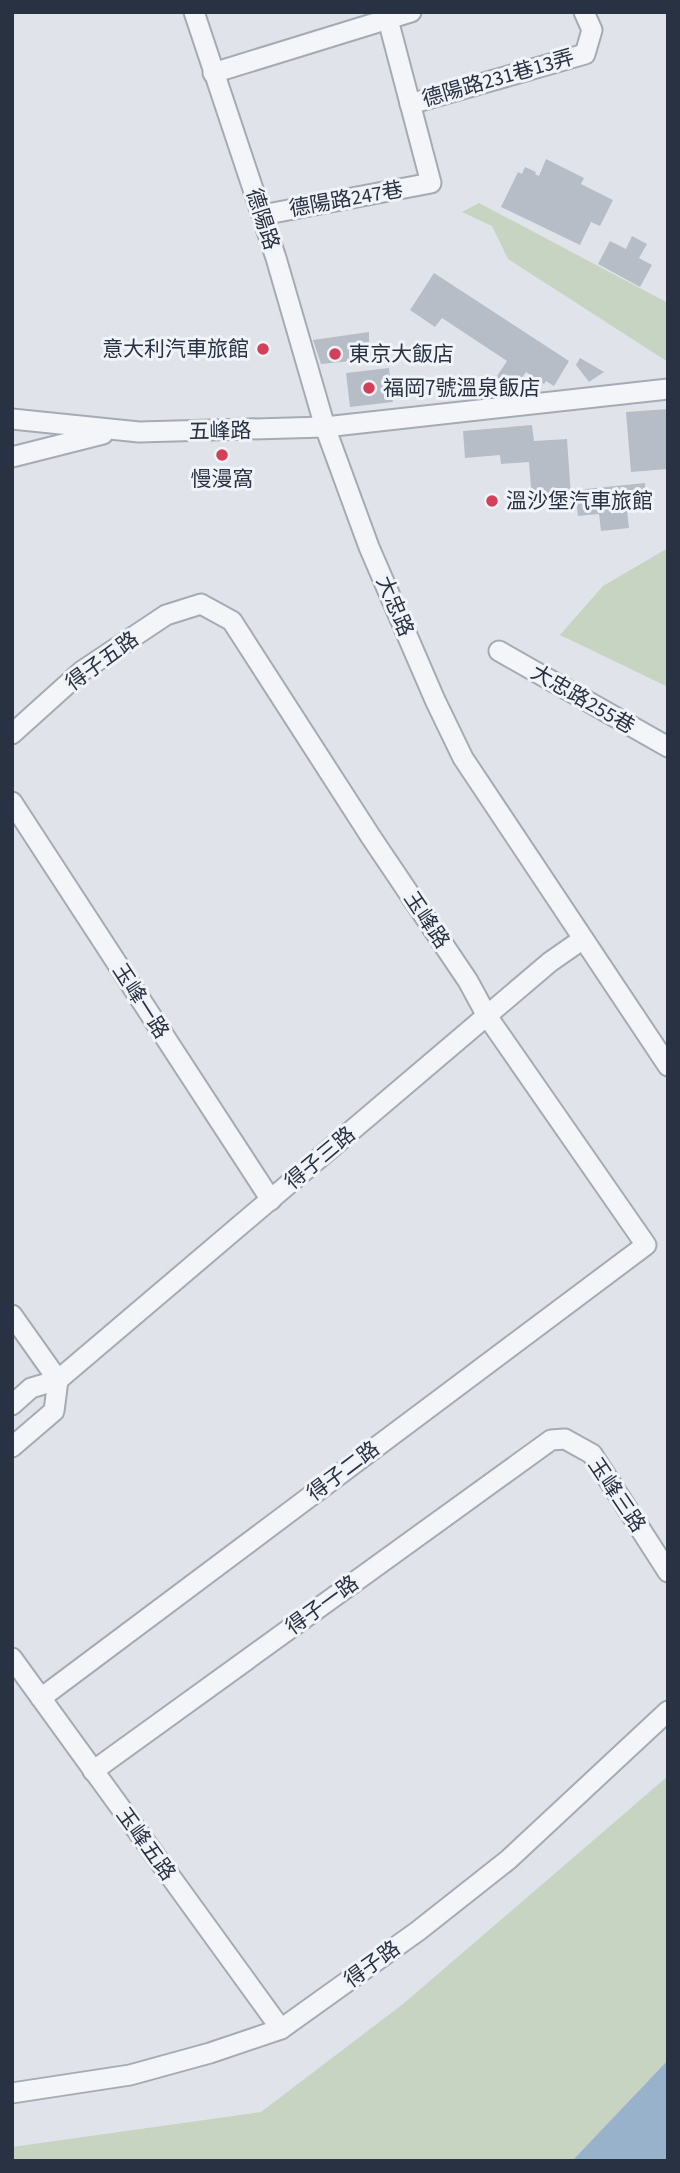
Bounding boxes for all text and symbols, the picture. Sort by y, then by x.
street label: 德陽路231巷13弄 [418,42,578,114]
street label: 德陽路247巷 [287,174,405,224]
street label: 德陽路 [239,184,287,254]
place label: 意大利汽車旅館 [102,334,249,364]
place label: 東京大飯店 [349,339,454,369]
marker: 意大利汽車旅館 [255,341,271,357]
marker: 東京大飯店 [327,346,343,362]
place label: 福岡7號溫泉飯店 [383,373,540,403]
marker: 福岡7號溫泉飯店 [361,380,377,396]
street label: 五峰路 [188,415,252,447]
marker: 慢漫窩 [214,447,230,463]
place label: 慢漫窩 [191,464,254,494]
place label: 溫沙堡汽車旅館 [506,486,653,516]
marker: 溫沙堡汽車旅館 [484,493,500,509]
street label: 大忠路 [369,571,421,641]
street label: 得子五路 [59,624,145,698]
street label: 大忠路255巷 [526,657,640,741]
street label: 玉峰路 [397,885,457,955]
street label: 玉峰一路 [106,958,176,1044]
street label: 得子三路 [278,1120,362,1196]
street label: 得子二路 [300,1434,386,1508]
street label: 玉峰三路 [581,1452,653,1538]
street label: 得子一路 [279,1568,365,1642]
street label: 玉峰五路 [109,1801,183,1887]
street label: 得子路 [338,1933,406,1995]

